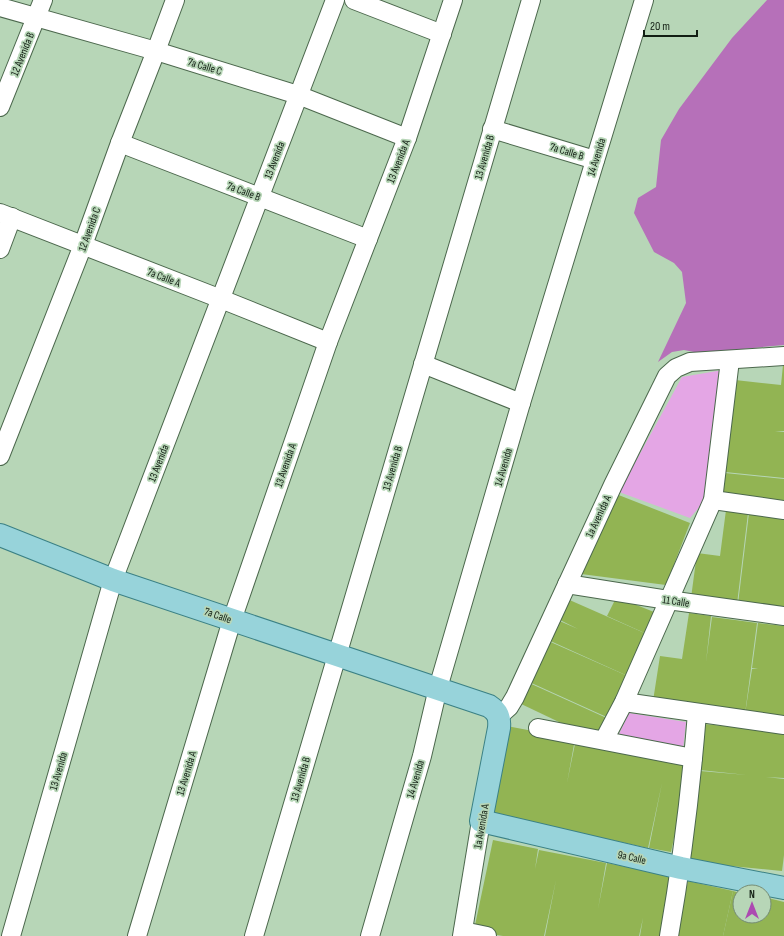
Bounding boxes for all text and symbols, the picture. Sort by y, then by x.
scale bar [644,12,697,38]
text: 20 m [650,19,670,34]
street label: 12 Avenida B [8,30,37,78]
street label: 7a Calle C [186,55,224,78]
street label: 13 Avenida B [472,133,497,181]
street label: 13 Avenida A [384,137,413,185]
street label: 14 Avenida [585,137,608,178]
street label: 13 Avenida [261,140,288,181]
street label: 7a Calle B [548,140,585,163]
street label: 7a Calle B [225,179,262,204]
street label: 12 Avenida C [75,205,103,253]
street label: 7a Calle A [145,265,183,290]
street label: 13 Avenida A [272,441,299,489]
street label: 13 Avenida [145,443,172,484]
street label: 13 Avenida B [380,444,405,492]
street label: 14 Avenida [492,447,515,488]
street label: 1a Avenida A [583,493,614,539]
street label: 11 Calle [661,593,690,610]
street label: 7a Calle [202,605,233,626]
street label: 13 Avenida A [174,749,199,797]
street label: 13 Avenida [47,751,70,792]
street label: 13 Avenida B [288,755,313,803]
street label: 14 Avenida [404,759,427,800]
street label: 1a Avenida A [471,802,492,849]
street label: 9a Calle [616,848,647,867]
north arrow [732,884,772,924]
text: N [749,888,755,901]

